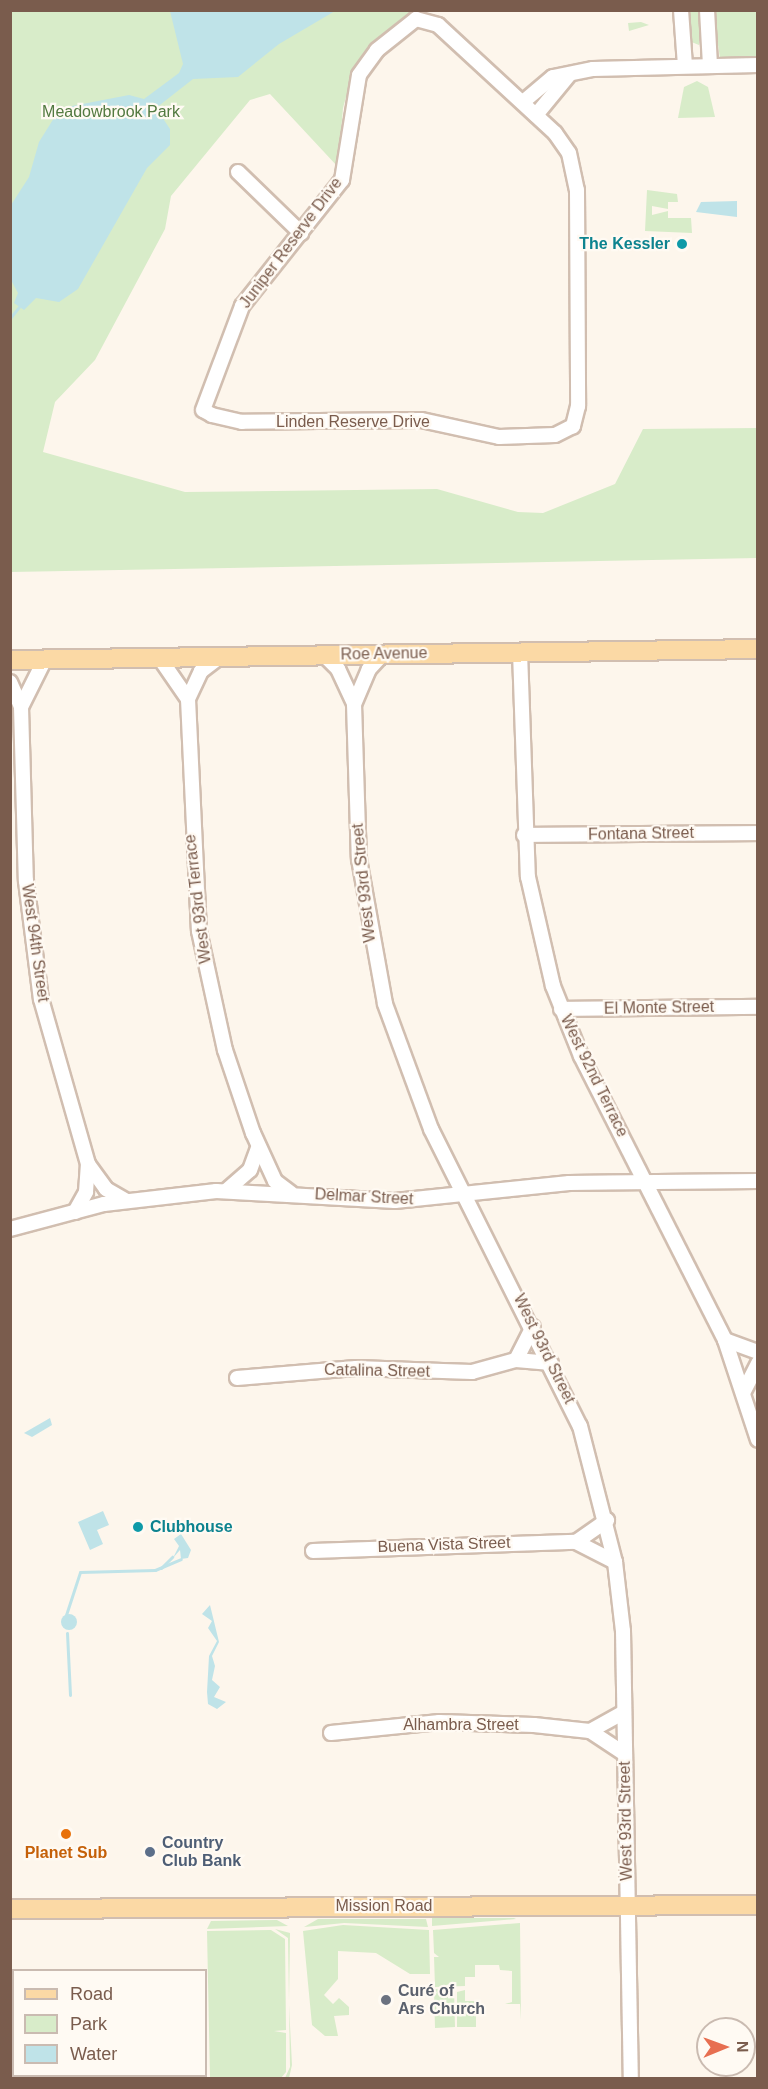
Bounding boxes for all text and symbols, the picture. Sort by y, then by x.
park label: Meadowbrook Park [42,102,180,122]
street label: Juniper Reserve Drive [236,174,346,312]
place label: The Kessler [579,234,670,254]
marker: The Kessler [675,237,689,251]
street label: Linden Reserve Drive [276,412,430,432]
street label: Roe Avenue [340,644,428,664]
street label: West 93rd Street [348,822,380,944]
street label: Fontana Street [588,823,694,845]
street label: West 93rd Terrace [181,833,215,965]
street label: West 94th Street [17,883,53,1003]
street label: El Monte Street [604,997,714,1019]
street label: West 92nd Terrace [556,1012,632,1140]
street label: Delmar Street [314,1185,414,1209]
street label: West 93rd Street [509,1291,579,1407]
street label: Catalina Street [324,1360,430,1382]
place label: Clubhouse [150,1517,233,1537]
marker: Clubhouse [131,1520,145,1534]
street label: Buena Vista Street [377,1533,511,1557]
street label: Alhambra Street [403,1715,519,1735]
street label: West 93rd Street [615,1761,637,1881]
marker: Planet Sub [59,1827,73,1841]
place label: Country Club Bank [162,1833,241,1871]
place label: Planet Sub [25,1843,107,1863]
marker: Country Club Bank [143,1845,157,1859]
street label: Mission Road [336,1896,432,1916]
legend [12,1969,207,2077]
place label: Curé of Ars Church [398,1981,485,2019]
text: Road [70,1984,113,2004]
marker: Curé of Ars Church [379,1993,393,2007]
text: Park [70,2014,107,2034]
north arrow [696,2017,756,2077]
text: N [734,2041,751,2053]
text: Water [70,2044,117,2064]

